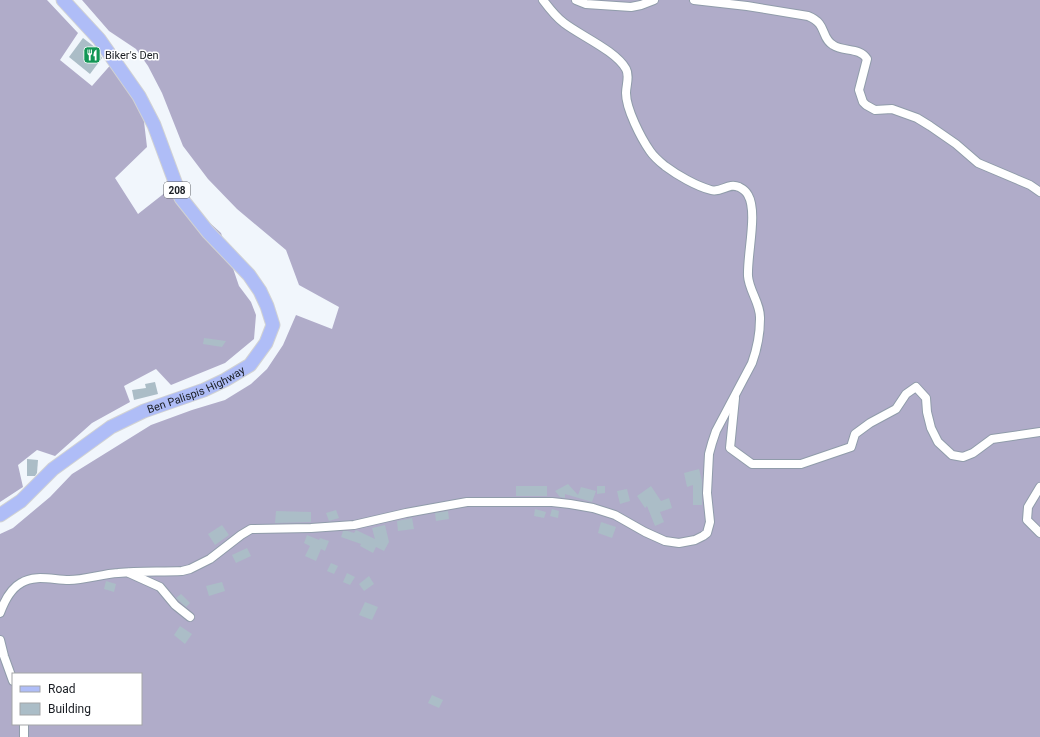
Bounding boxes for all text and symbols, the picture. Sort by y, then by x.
restaurant icon: Biker's Den [82,45,102,65]
place label: Biker's Den [105,49,159,62]
road number: 208 [164,182,190,198]
street label: Ben Palispis Highway [146,363,248,416]
legend [12,673,142,725]
text: Road [48,682,76,696]
text: Building [48,702,91,716]

